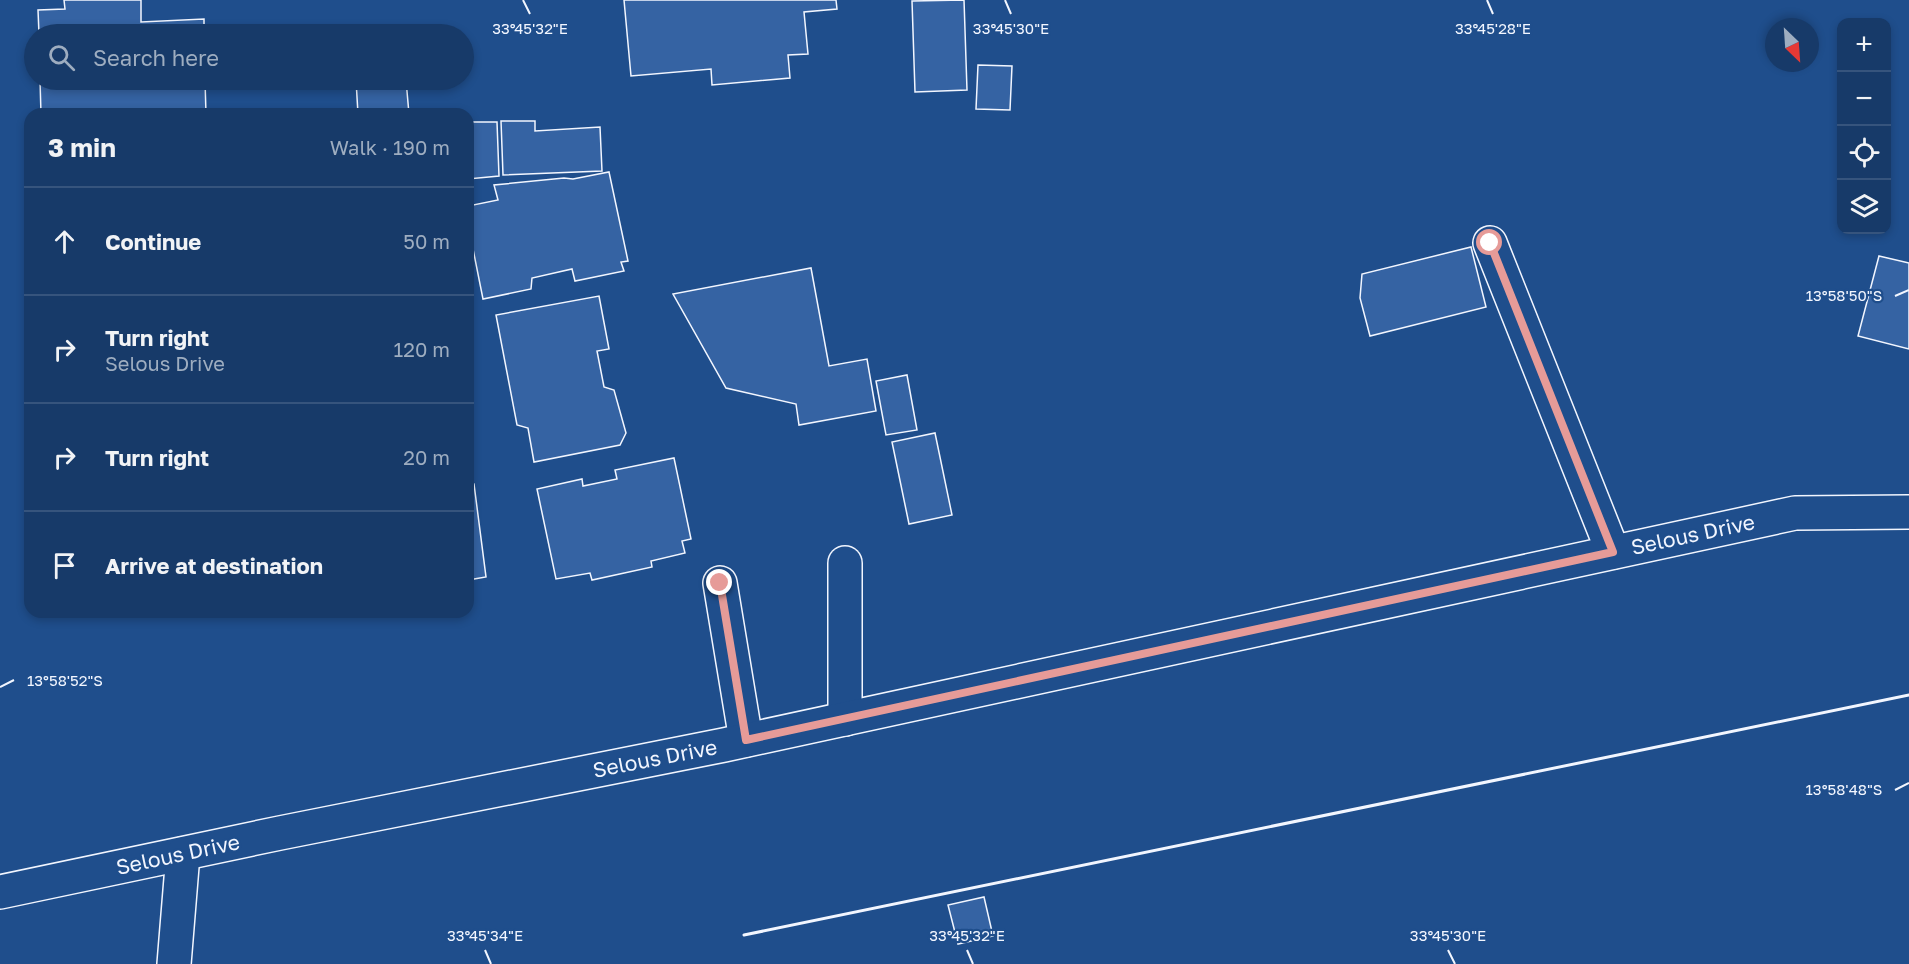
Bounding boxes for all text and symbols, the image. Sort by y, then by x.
north arrow [1765,18,1819,72]
map controls [1837,18,1891,234]
button: + [1837,18,1891,72]
text: 33°45'32"E [492,19,568,37]
text: 33°45'30"E [973,19,1049,37]
text: 33°45'28"E [1455,19,1531,37]
search box [24,24,474,90]
icon: search [45,41,78,74]
text: Search here [93,44,219,71]
button: − [1837,72,1891,126]
button: locate [1837,126,1891,180]
text: 3 min [48,132,116,163]
text: Walk · 190 m [330,135,450,159]
button: layers [1837,180,1891,234]
icon: ahead [48,225,81,258]
text: Continue [105,228,201,255]
text: 50 m [403,229,450,253]
route start [1476,229,1502,255]
text: 13°58'50"S [1806,286,1882,304]
text: Turn right [105,324,209,351]
icon: right [48,333,81,366]
text: 120 m [394,337,450,361]
text: Selous Drive [105,351,225,375]
icon: right [48,441,81,474]
text: Turn right [105,444,209,471]
text: 20 m [403,445,450,469]
street label: Selous Drive [1629,508,1757,560]
icon: arrive [48,549,81,582]
text: Arrive at destination [105,552,323,579]
route end [706,569,732,595]
text: 13°58'52"S [27,671,103,689]
street label: Selous Drive [591,733,719,783]
text: 13°58'48"S [1806,780,1882,798]
street label: Selous Drive [114,828,242,880]
text: 33°45'34"E [447,926,523,944]
text: 33°45'32"E [929,926,1005,944]
text: 33°45'30"E [1410,926,1486,944]

